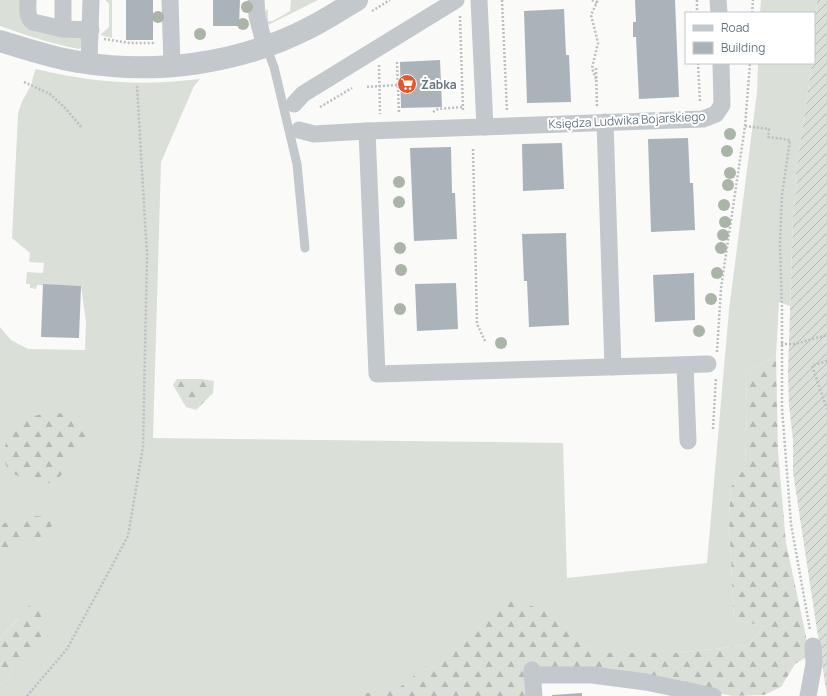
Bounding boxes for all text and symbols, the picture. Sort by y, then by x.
legend [685,12,815,64]
text: Road [721,19,749,36]
text: Building [721,39,765,56]
supermarket icon: Żabka [396,73,418,95]
place label: Żabka [421,76,457,93]
street label: Księdza Ludwika Bojarskiego [548,107,706,133]

